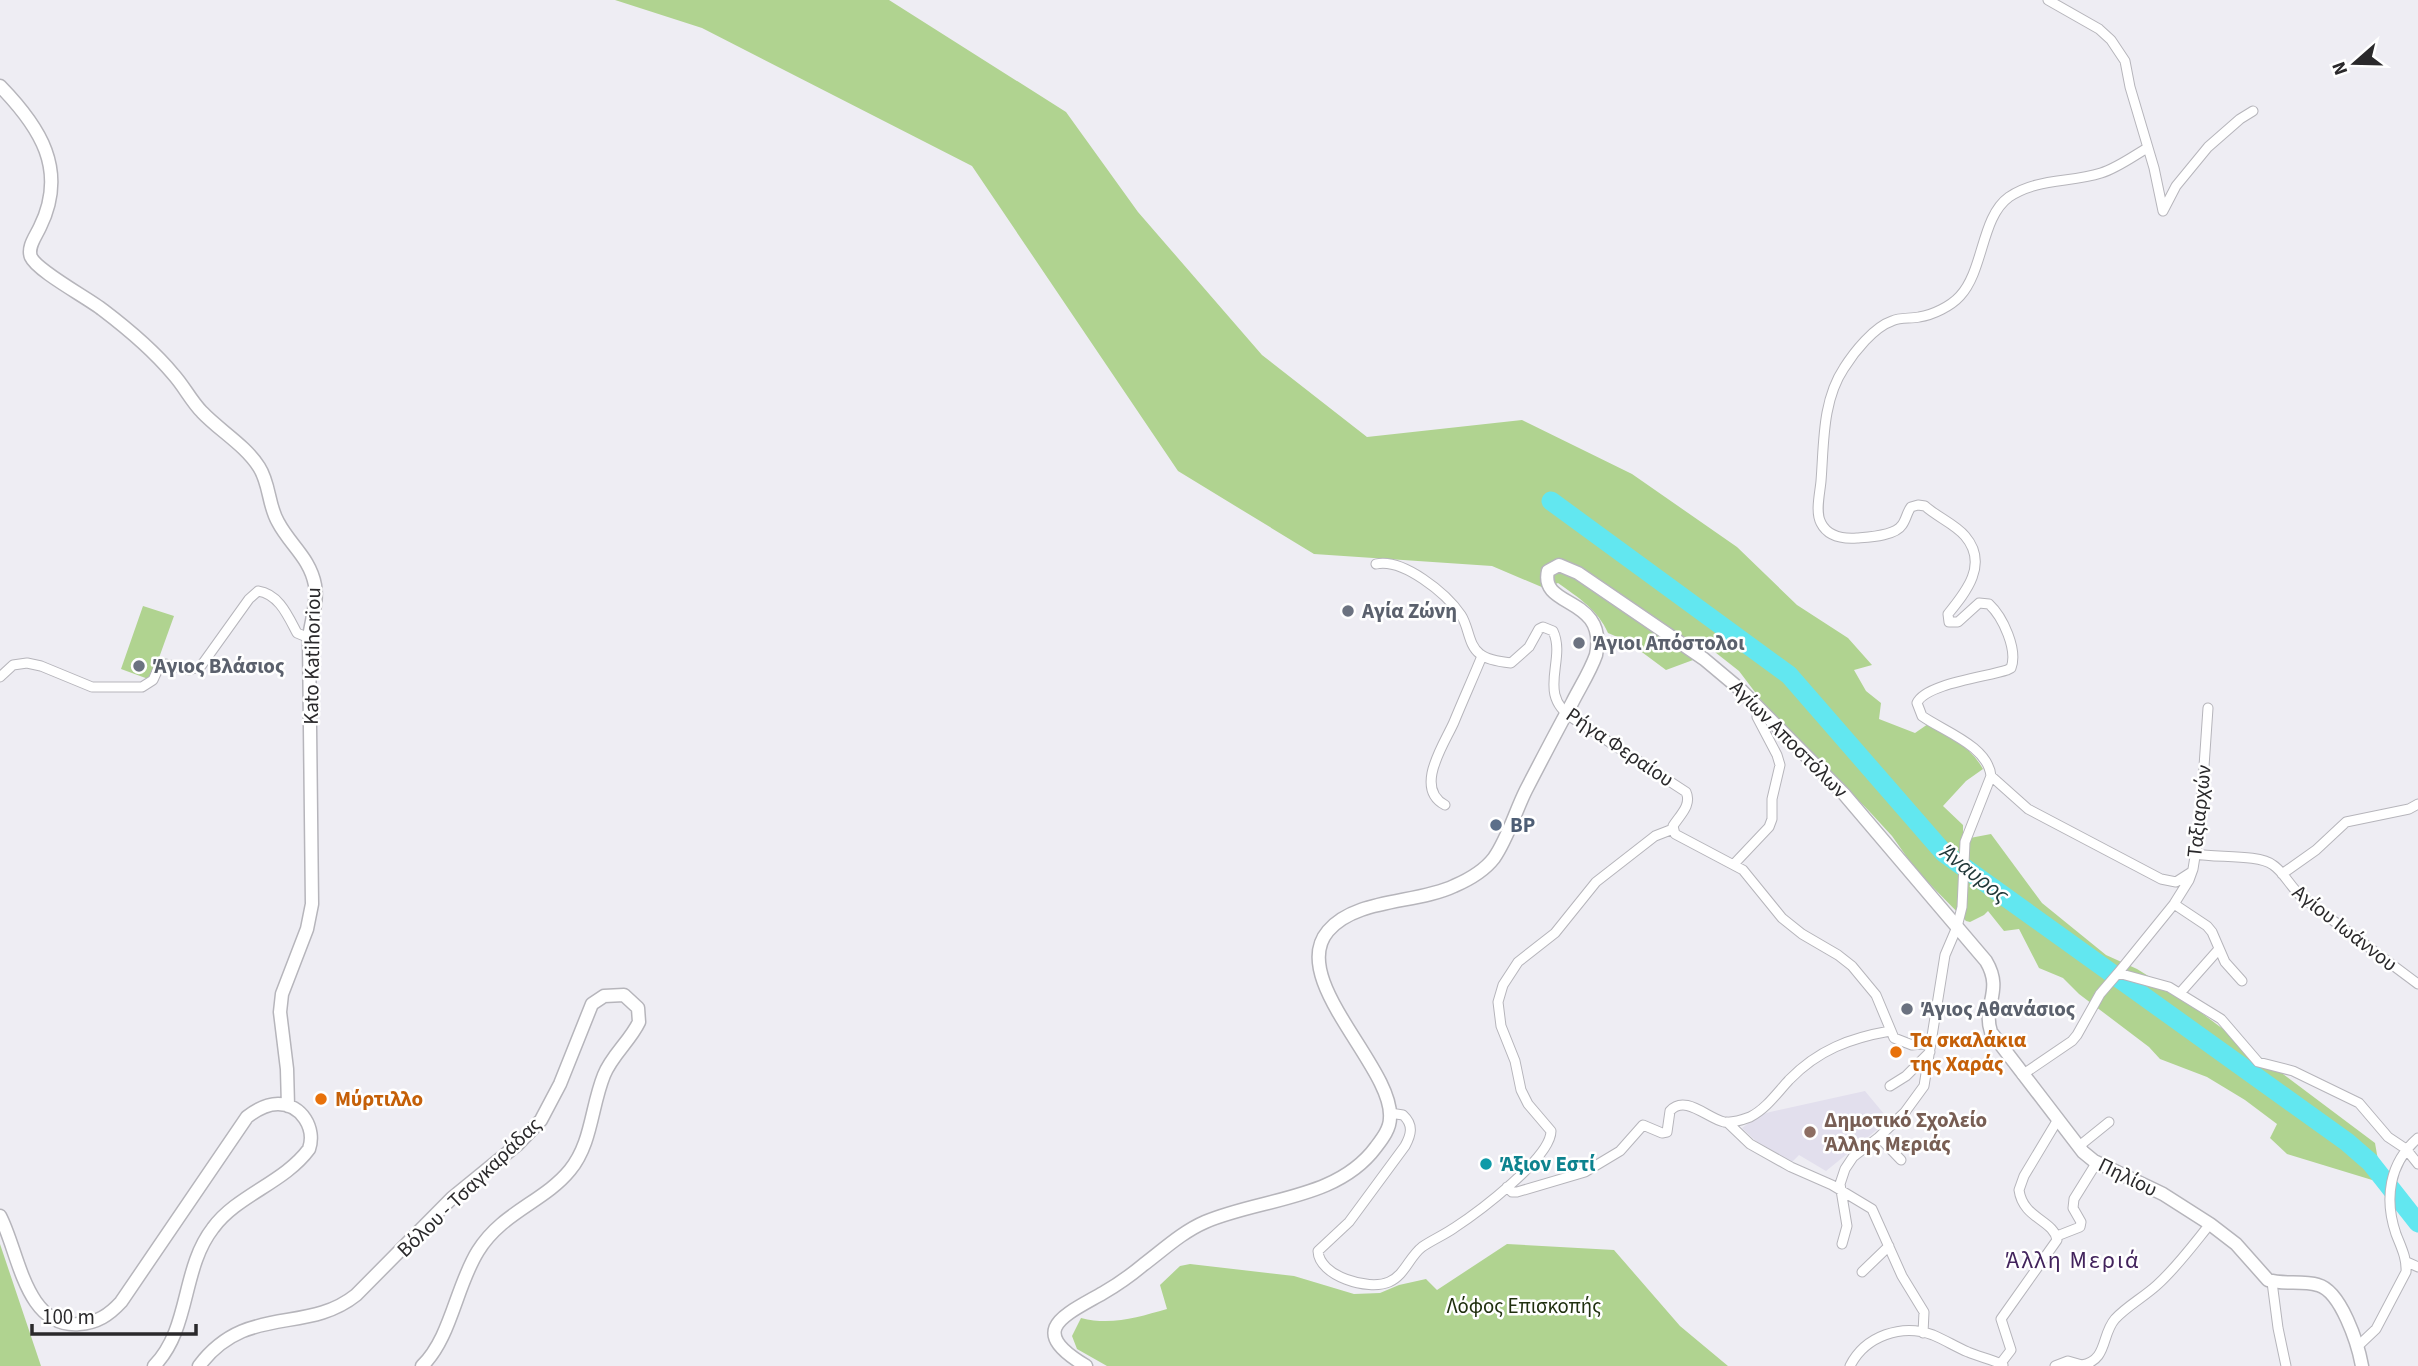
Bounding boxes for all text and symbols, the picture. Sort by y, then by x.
north arrow [2320,28,2390,98]
text: N [2326,58,2355,79]
street label: Kato Katihoriou [296,587,328,725]
place label: Αγία Ζώνη [1361,596,1457,626]
marker: Αγία Ζώνη [1340,603,1356,619]
place label: Άγιοι Απόστολοι [1593,628,1745,658]
marker: Άγιοι Απόστολοι [1571,635,1587,651]
place label: Άγιος Βλάσιος [153,651,285,681]
marker: Άγιος Βλάσιος [131,658,147,674]
street label: Αγίων Αποστόλων [1723,673,1855,805]
street label: Ρήγα Φεραίου [1560,700,1680,794]
street label: Ταξιαρχών [2179,763,2219,859]
place label: BP [1510,810,1535,840]
marker: BP [1488,817,1504,833]
water label: Άναυρος [1932,835,2016,911]
street label: Αγίου Ιωάννου [2286,877,2404,979]
place label: Άγιος Αθανάσιος [1921,994,2076,1024]
marker: Άγιος Αθανάσιος [1899,1001,1915,1017]
place label: Τα σκαλάκια της Χαράς [1910,1025,2027,1079]
marker: Τα σκαλάκια της Χαράς [1888,1044,1904,1060]
place label: Μύρτιλλο [335,1084,423,1114]
marker: Μύρτιλλο [313,1091,329,1107]
place label: Δημοτικό Σχολείο Άλλης Μεριάς [1824,1105,1987,1159]
street label: Βόλου - Τσαγκαράδας [390,1110,548,1264]
marker: Δημοτικό Σχολείο Άλλης Μεριάς [1802,1124,1818,1140]
place label: Άξιον Εστί [1500,1149,1596,1179]
street label: Πηλίου [2093,1150,2163,1204]
marker: Άξιον Εστί [1478,1156,1494,1172]
district label: Άλλη Μεριά [2006,1243,2140,1278]
park label: Λόφος Επισκοπής [1447,1291,1601,1321]
scale bar [32,1292,196,1336]
text: 100 m [42,1302,95,1332]

